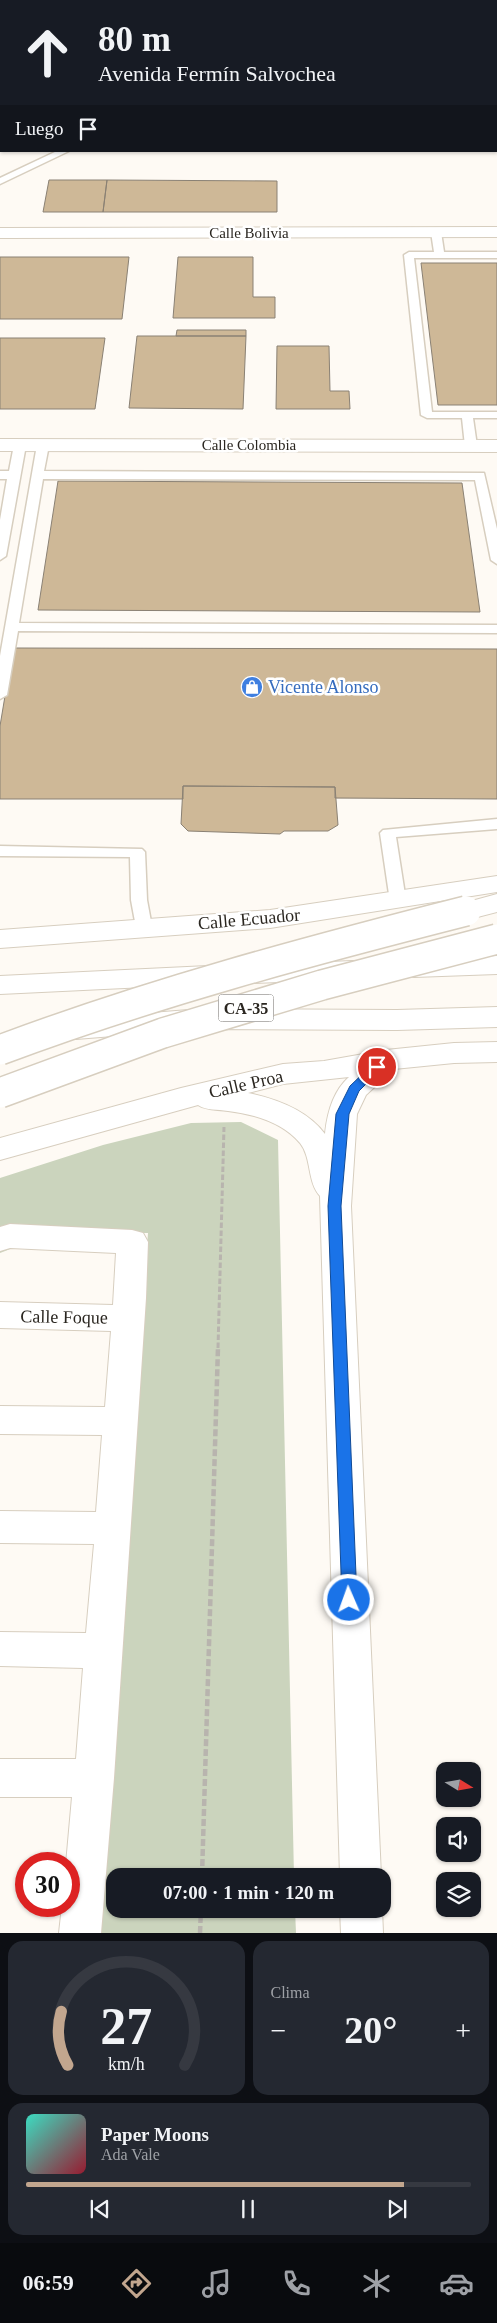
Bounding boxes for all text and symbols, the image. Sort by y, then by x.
icon: ahead [15,20,80,85]
text: 80 m [98,20,171,59]
text: Avenida Fermín Salvochea [98,61,336,86]
icon: arrive [74,115,102,143]
text: Luego [15,118,64,139]
street label: Calle Bolivia [209,225,289,241]
street label: Calle Colombia [202,437,297,453]
shop icon: Vicente Alonso [240,675,264,699]
place label: Vicente Alonso [268,677,378,697]
street label: Calle Ecuador [197,905,301,933]
road number: CA-35 [218,994,274,1021]
pin [356,1046,398,1088]
icon: arrive [363,1053,391,1081]
street label: Calle Proa [207,1066,285,1102]
street label: Calle Foque [20,1306,108,1328]
position arrow [322,1573,374,1625]
north arrow [436,1762,481,1808]
map controls [436,1762,481,1917]
button: sound [436,1817,481,1862]
speed limit sign: 30 [15,1852,80,1917]
button: layers [436,1872,481,1917]
text: 07:00 · 1 min · 120 m [163,1882,334,1903]
text: Clima [271,1984,310,2001]
text: 27 [100,1998,152,2055]
text: 20° [344,2009,397,2051]
text: − [271,2015,286,2046]
text: + [455,2015,471,2046]
text: km/h [108,2054,145,2074]
text: Paper Moons [101,2124,209,2145]
text: Ada Vale [101,2146,160,2163]
icon: previous [86,2195,114,2223]
icon: pause [234,2195,262,2223]
icon: next [383,2195,411,2223]
icon: directions [119,2266,154,2301]
icon: music [199,2266,234,2301]
icon: phone [279,2266,314,2301]
icon: climate [359,2266,394,2301]
icon: car [439,2266,474,2301]
text: 06:59 [23,2270,74,2295]

